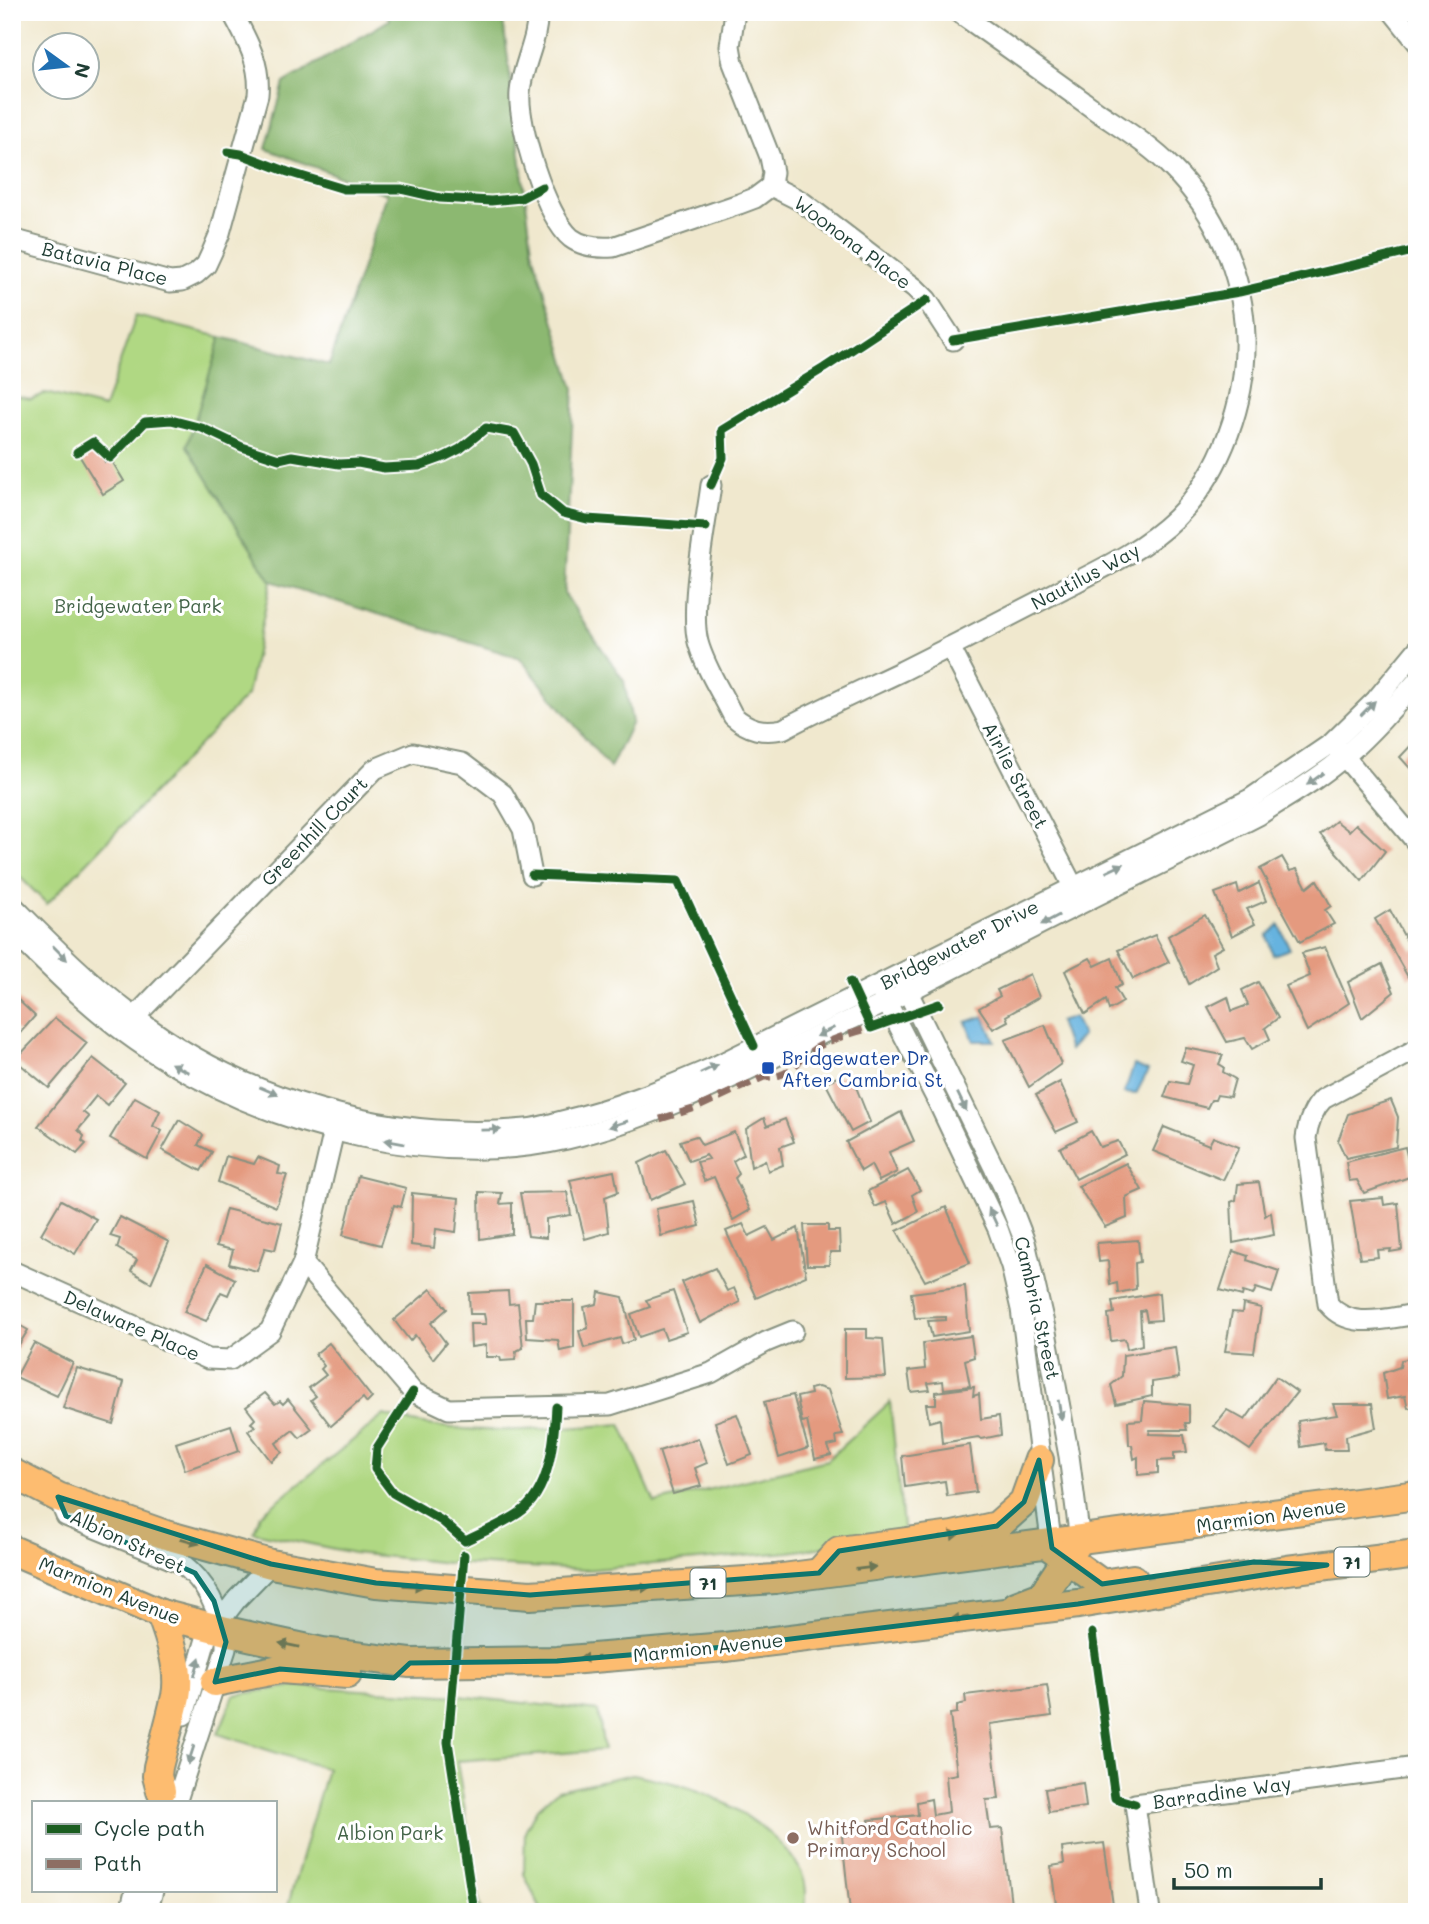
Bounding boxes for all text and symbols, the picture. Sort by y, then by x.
north arrow [32,32,102,102]
text: N [69,60,97,81]
street label: Woonona Place [789,190,917,294]
street label: Batavia Place [40,235,170,291]
street label: Nautilus Way [1026,537,1144,615]
park label: Bridgewater Park [54,593,222,618]
one-way arrow [1359,700,1375,717]
street label: Airlie Street [977,717,1055,833]
street label: Greenhill Court [255,771,373,891]
one-way arrow [1306,771,1324,785]
one-way arrow [1105,862,1125,873]
street label: Bridgewater Drive [876,893,1042,995]
one-way arrow [1039,913,1059,925]
one-way arrow [52,945,69,962]
one-way arrow [815,1026,835,1037]
place label: Bridgewater Dr After Cambria St [782,1045,943,1092]
marker: Bridgewater Dr After Cambria St [760,1060,776,1076]
one-way arrow [170,1062,190,1074]
one-way arrow [699,1063,719,1075]
one-way arrow [259,1085,279,1097]
one-way arrow [956,1092,968,1112]
one-way arrow [607,1120,628,1130]
one-way arrow [481,1124,503,1136]
one-way arrow [383,1136,405,1147]
one-way arrow [987,1207,998,1227]
street label: Cambria Street [1009,1234,1067,1382]
street label: Delaware Place [60,1284,204,1366]
one-way arrow [1055,1399,1066,1421]
street label: Marmion Avenue [1194,1492,1348,1538]
street label: Albion Street [66,1503,190,1579]
one-way arrow [938,1530,960,1541]
one-way arrow [180,1537,201,1547]
road number: 71 [1334,1548,1370,1576]
street label: Marmion Avenue [35,1550,185,1630]
one-way arrow [855,1562,877,1573]
road number: 71 [690,1568,726,1598]
one-way arrow [402,1581,424,1592]
one-way arrow [629,1582,651,1593]
one-way arrow [950,1613,972,1624]
street label: Marmion Avenue [632,1627,784,1667]
one-way arrow [278,1640,300,1651]
one-way arrow [578,1653,600,1664]
one-way arrow [193,1656,203,1677]
one-way arrow [185,1745,196,1766]
street label: Barradine Way [1151,1770,1293,1814]
legend [32,1801,276,1892]
text: Cycle path [94,1814,204,1841]
place label: Whitford Catholic Primary School [807,1815,972,1862]
park label: Albion Park [337,1820,443,1845]
marker: Whitford Catholic Primary School [785,1830,801,1846]
scale bar [1174,1847,1320,1891]
text: Path [94,1849,141,1876]
text: 50 m [1184,1856,1233,1883]

